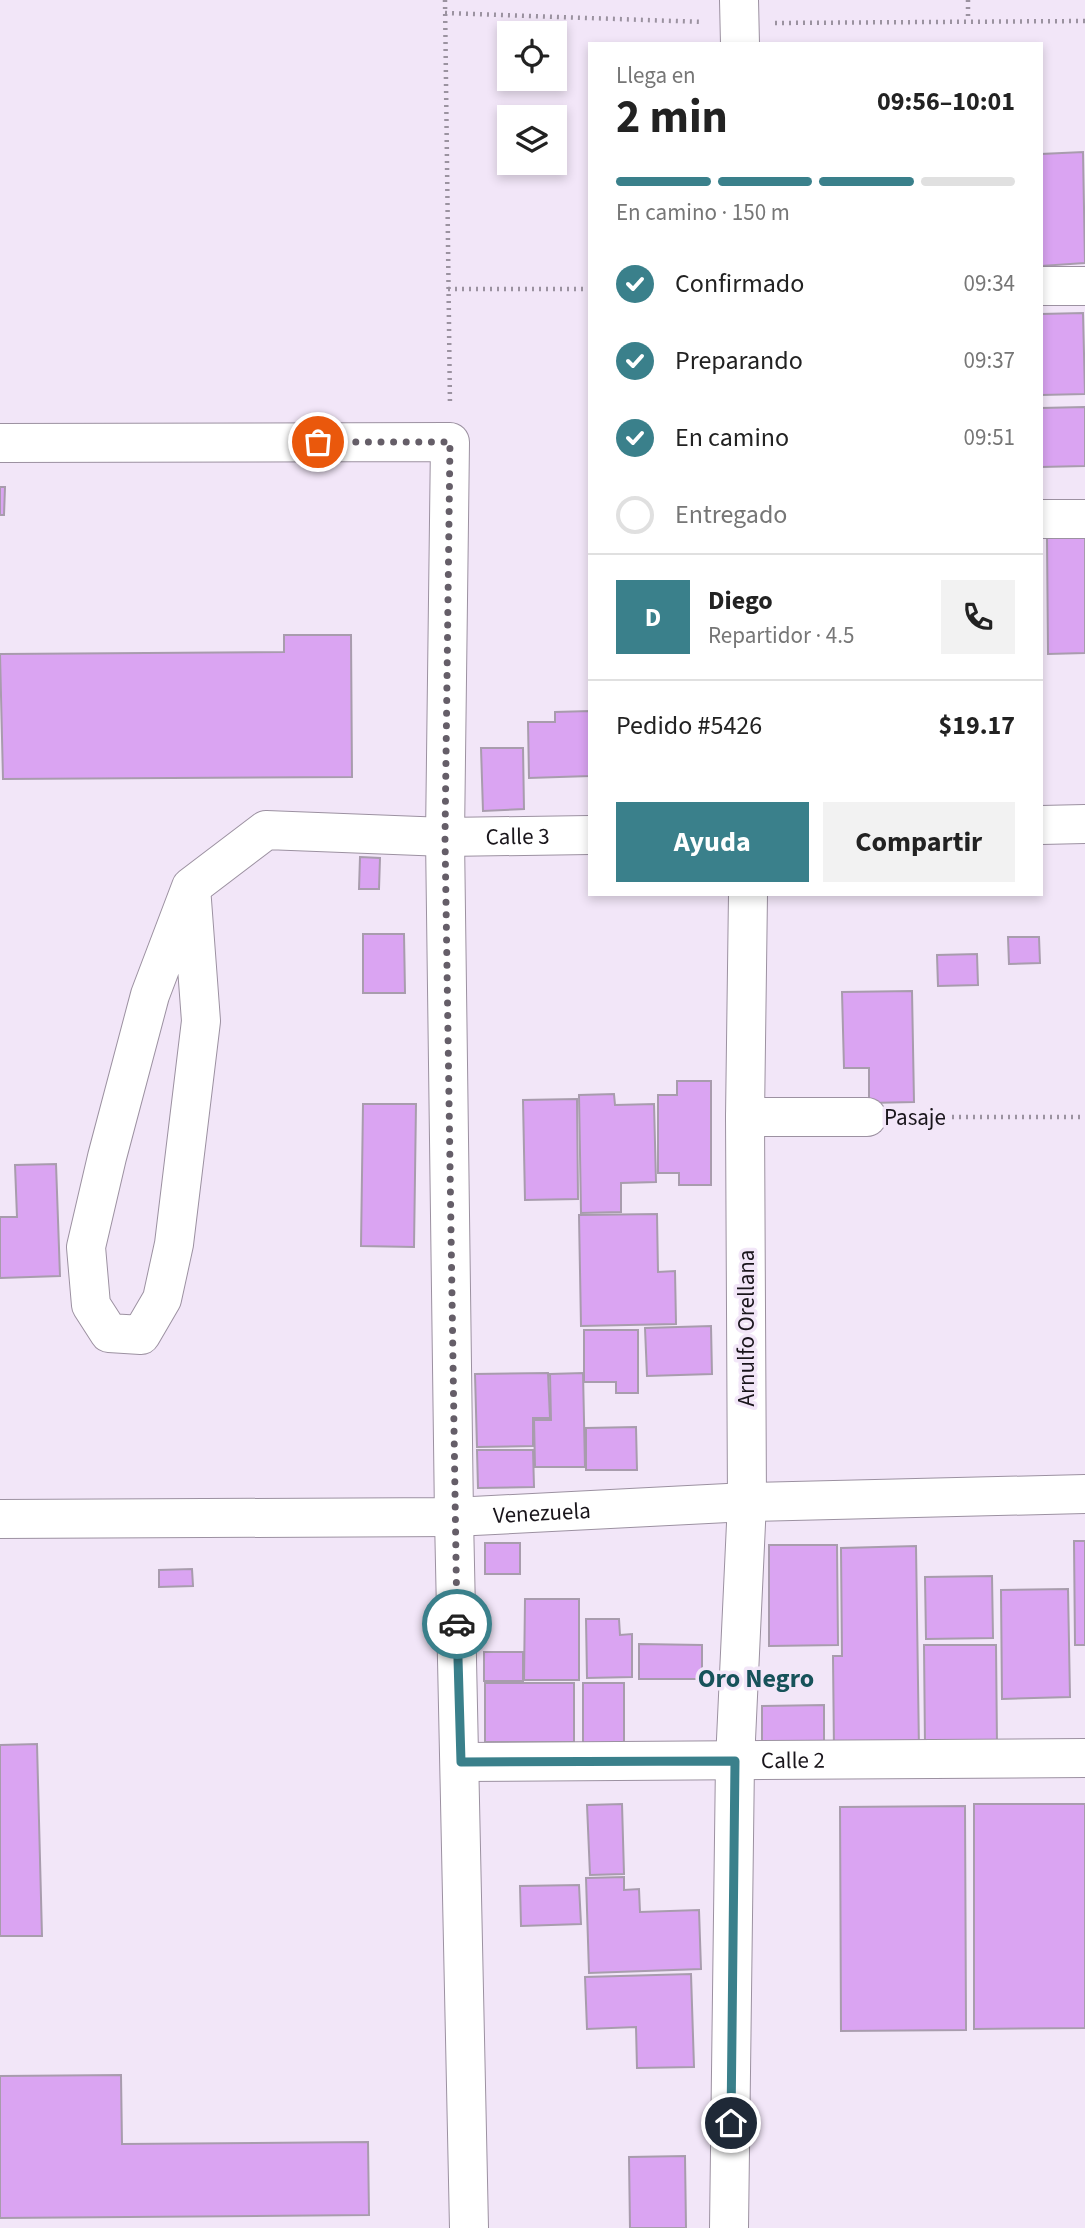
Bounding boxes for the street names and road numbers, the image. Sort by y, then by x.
street label: Calle 3 [485,819,550,853]
street label: Pasaje [884,1101,946,1134]
street label: Arnulfo Orellana [730,1250,763,1406]
street label: Venezuela [492,1494,592,1531]
street label: Calle 2 [761,1743,825,1777]

